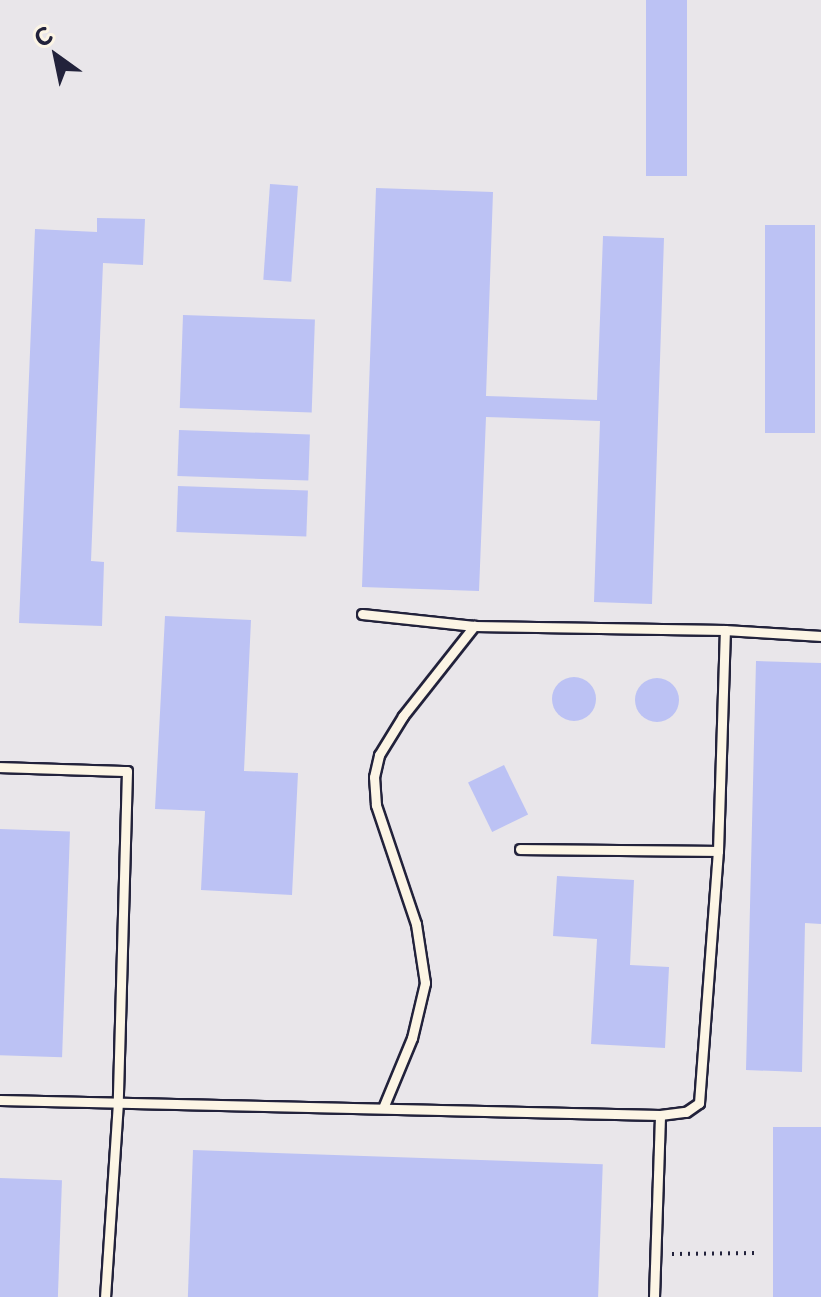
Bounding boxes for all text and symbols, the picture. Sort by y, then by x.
north arrow [16,16,96,96]
text: С [27,17,59,54]

